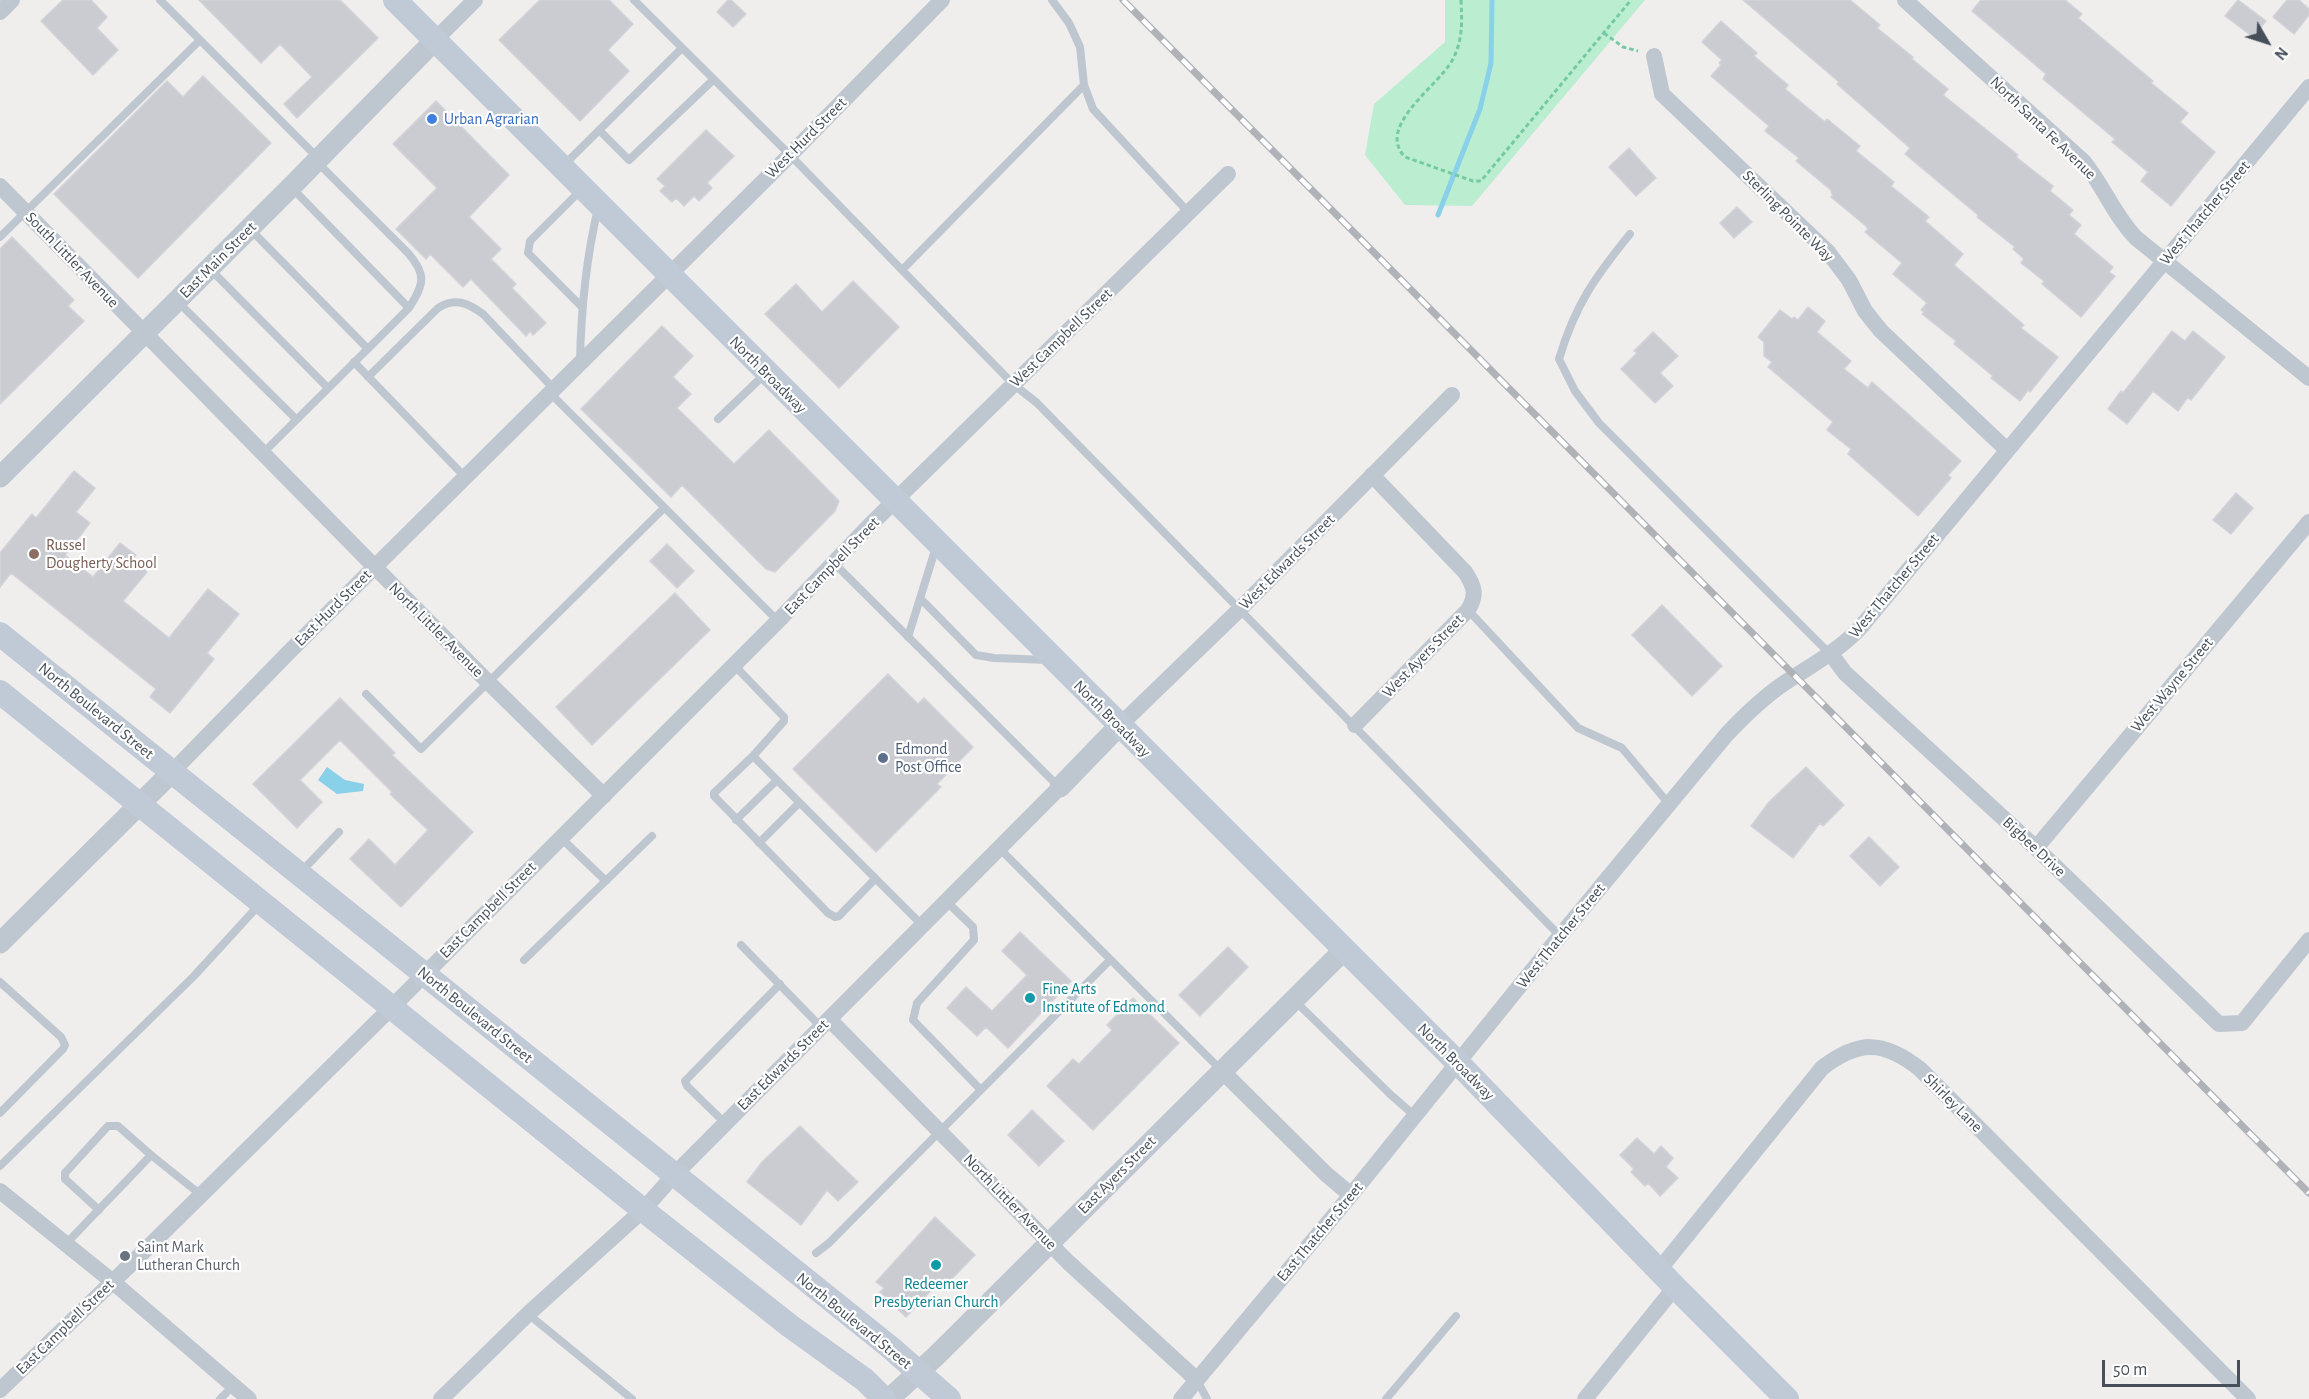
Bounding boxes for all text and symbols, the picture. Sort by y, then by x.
north arrow [2237,12,2297,72]
text: N [2271,44,2291,63]
street label: North Santa Fe Avenue [1986,72,2100,184]
street label: West Hurd Street [761,93,851,183]
place label: Urban Agrarian [444,109,539,129]
marker: Urban Agrarian [425,112,439,126]
street label: West Thatcher Street [2156,157,2254,269]
street label: Sterling Pointe Way [1738,166,1838,266]
street label: South Littler Avenue [21,208,123,312]
street label: East Main Street [176,218,260,302]
street label: West Campbell Street [1006,284,1116,392]
street label: North Broadway [725,332,811,418]
street label: West Edwards Street [1235,510,1339,614]
street label: East Campbell Street [780,513,884,619]
street label: West Thatcher Street [1845,530,1943,642]
place label: Russel Dougherty School [46,535,157,573]
marker: Russel Dougherty School [27,547,41,561]
street label: East Hurd Street [291,566,375,650]
street label: North Littler Avenue [385,579,487,681]
street label: West Ayers Street [1378,610,1468,702]
street label: West Wayne Street [2127,634,2217,736]
street label: North Boulevard Street [34,659,158,763]
street label: North Broadway [1069,676,1155,762]
place label: Edmond Post Office [895,739,962,777]
marker: Edmond Post Office [876,751,890,765]
street label: Bigbee Drive [1999,813,2069,881]
street label: East Campbell Street [436,858,540,962]
street label: West Thatcher Street [1513,879,1609,993]
street label: North Boulevard Street [413,963,537,1067]
place label: Fine Arts Institute of Edmond [1042,979,1165,1017]
marker: Fine Arts Institute of Edmond [1023,991,1037,1005]
street label: East Edwards Street [733,1015,833,1115]
street label: North Broadway [1413,1019,1499,1105]
street label: Shirley Lane [1920,1070,1986,1136]
street label: East Ayers Street [1074,1132,1160,1218]
street label: North Littler Avenue [959,1150,1061,1254]
street label: East Thatcher Street [1273,1178,1367,1286]
place label: Saint Mark Lutheran Church [137,1237,240,1275]
marker: Saint Mark Lutheran Church [118,1249,132,1263]
marker: Redeemer Presbyterian Church [929,1258,943,1272]
street label: North Boulevard Street [792,1269,916,1373]
place label: Redeemer Presbyterian Church [873,1274,999,1312]
street label: East Campbell Street [12,1275,118,1379]
scale bar [2105,1348,2243,1386]
text: 50 m [2113,1361,2147,1379]

